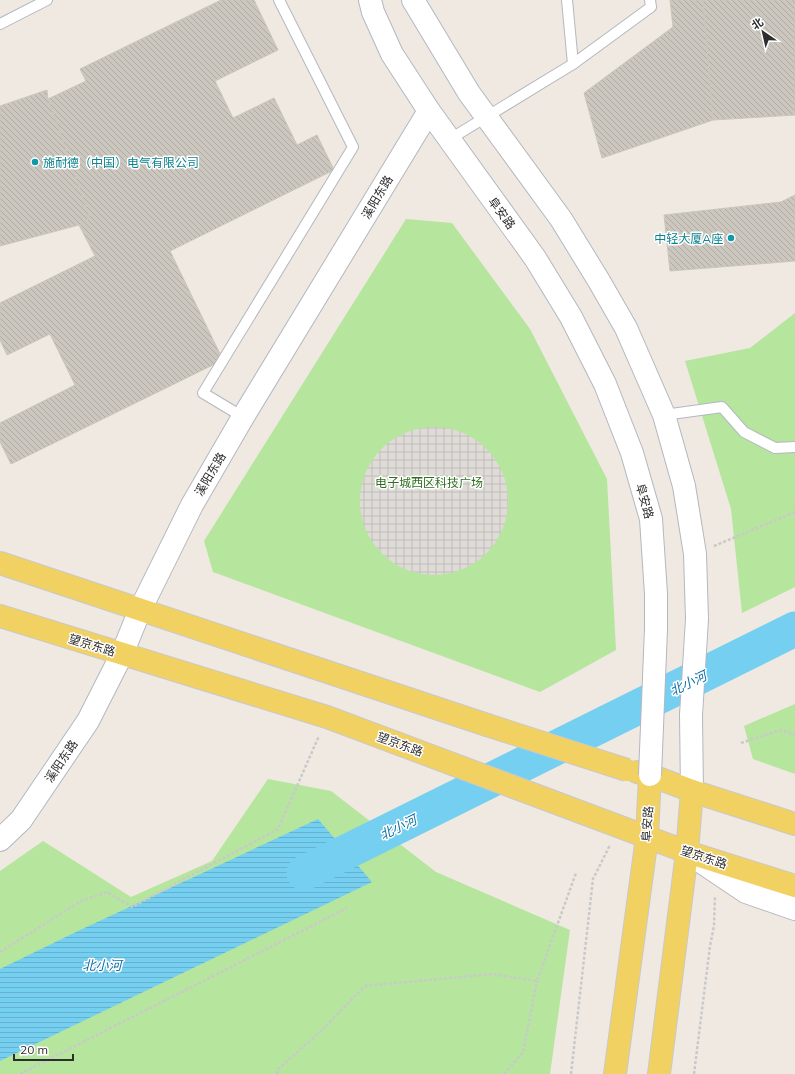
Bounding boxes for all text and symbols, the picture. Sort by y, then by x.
north arrow [743,12,783,52]
text: 北 [749,15,766,33]
place label: 施耐德（中国）电气有限公司 [43,155,199,170]
marker: 施耐德（中国）电气有限公司 [30,157,40,167]
street label: 溪阳东路 [358,173,396,221]
street label: 阜安路 [485,194,519,232]
place label: 中轻大厦A座 [654,231,723,246]
marker: 中轻大厦A座 [726,233,736,243]
street label: 溪阳东路 [191,450,229,498]
park label: 电子城西区科技广场 [375,475,483,490]
street label: 阜安路 [633,482,657,520]
street label: 望京东路 [67,631,117,659]
water label: 北小河 [667,666,712,699]
street label: 望京东路 [375,729,425,759]
street label: 溪阳东路 [41,737,81,785]
street label: 阜安路 [638,806,656,842]
water label: 北小河 [377,810,422,843]
street label: 望京东路 [679,842,729,872]
water label: 北小河 [82,957,124,973]
scale bar [14,1036,73,1062]
text: 20 m [20,1042,48,1057]

